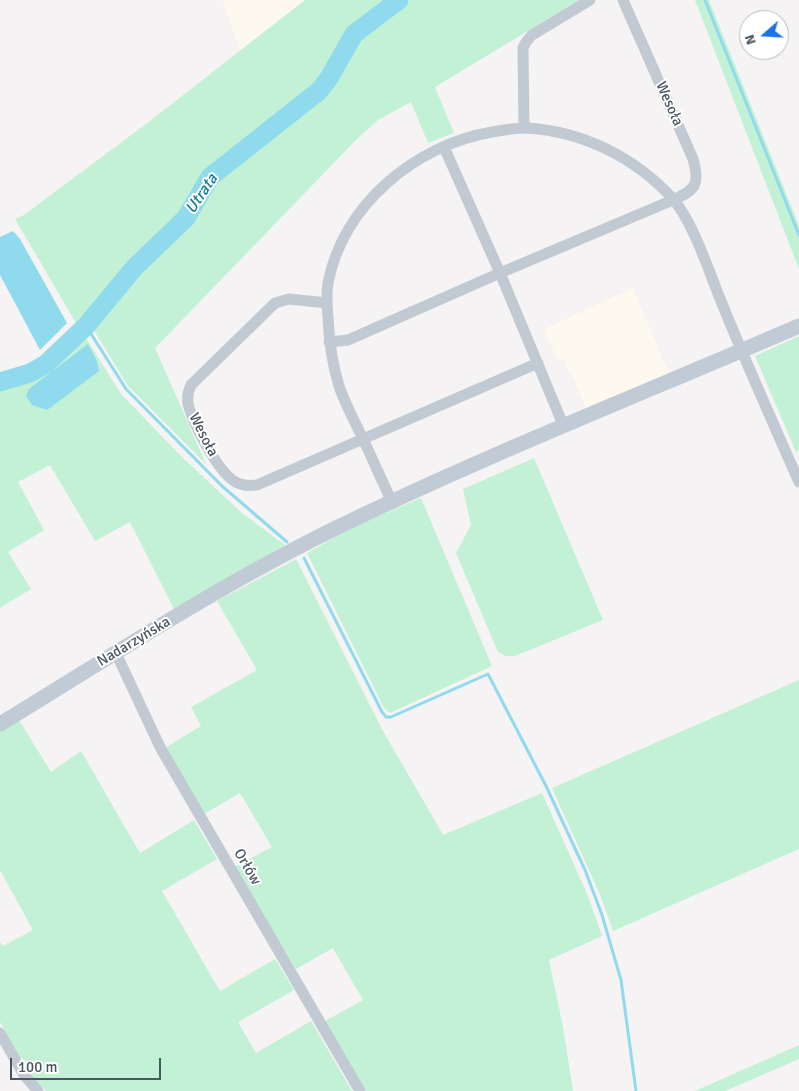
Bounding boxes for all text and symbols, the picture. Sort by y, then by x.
north arrow [739,10,789,60]
text: N [741,32,760,47]
street label: Wesoła [651,79,687,129]
water label: Utrata [182,171,222,217]
street label: Wesoła [184,410,222,460]
street label: Nadarzyńska [94,613,174,671]
street label: Orłów [229,846,265,888]
scale bar [12,1048,164,1080]
text: 100 m [18,1058,58,1076]

